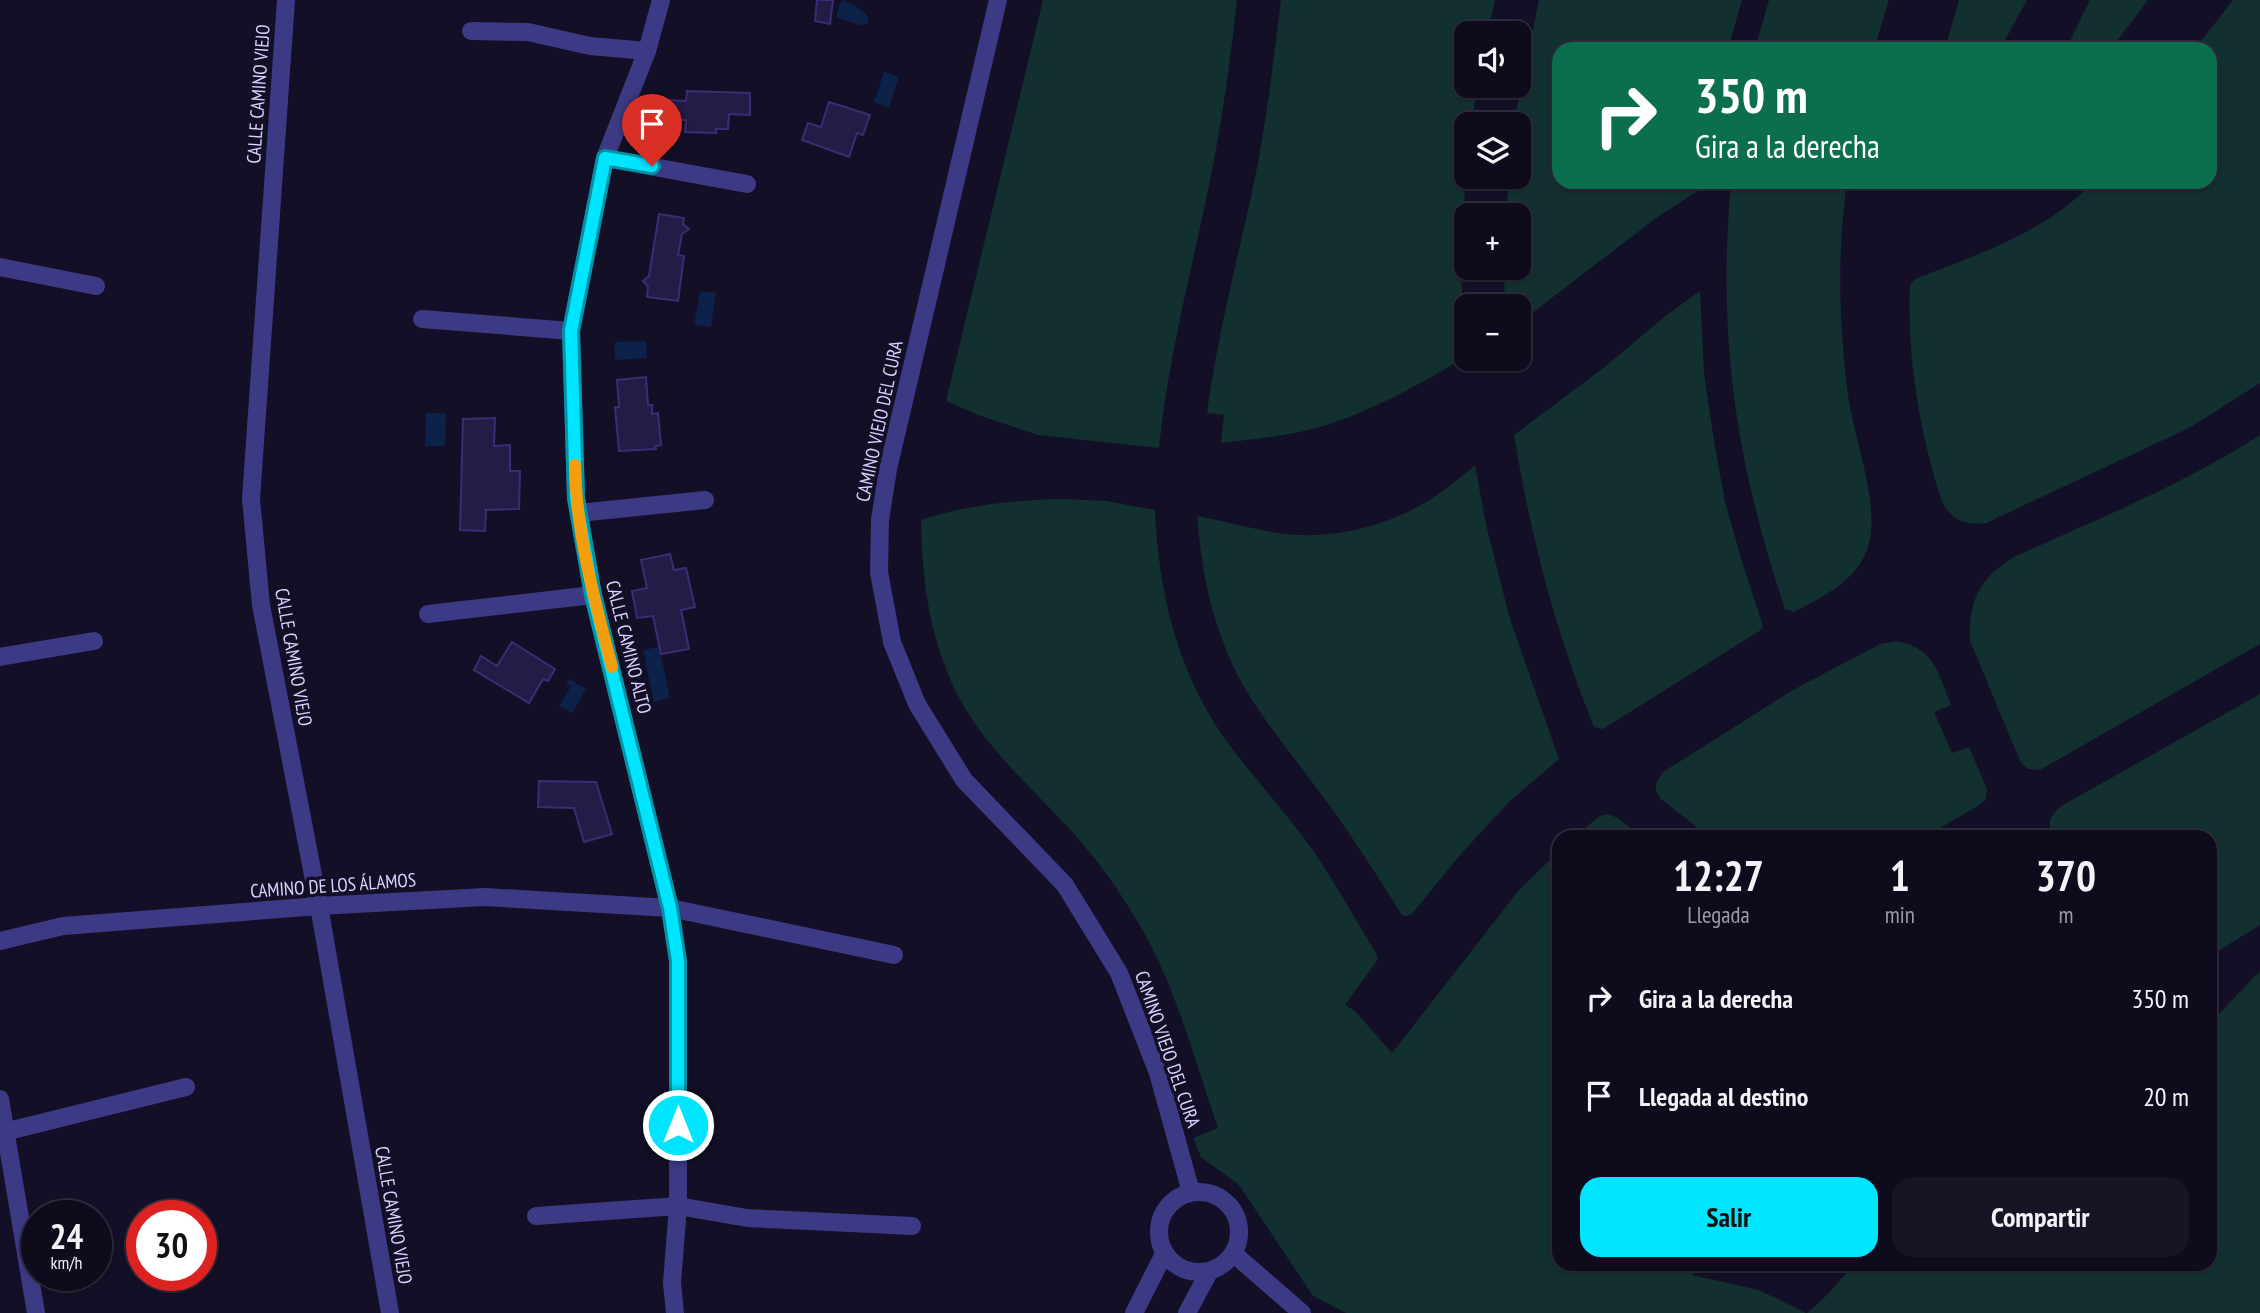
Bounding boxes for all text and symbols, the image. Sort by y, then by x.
map controls [1454,21,1531,371]
button: sound [1454,21,1531,98]
street label: CALLE CAMINO VIEJO [241,24,275,164]
text: 350 m [1695,63,1808,127]
icon: right [1580,70,1671,161]
pin [622,94,682,166]
icon: arrive [633,105,671,143]
button: layers [1454,112,1531,189]
text: Gira a la derecha [1695,125,1880,167]
button: + [1454,203,1531,280]
button: − [1454,294,1531,371]
street label: CAMINO VIEJO DEL CURA [850,338,908,504]
street label: CALLE CAMINO ALTO [601,578,657,716]
street label: CALLE CAMINO VIEJO [270,586,318,728]
text: 12:27 [1673,848,1764,903]
text: 1 [1890,848,1910,903]
text: 370 [2036,848,2096,903]
street label: CAMINO DE LOS ÁLAMOS [249,867,417,903]
text: Llegada [1687,900,1750,929]
text: min [1885,900,1915,929]
text: m [2058,900,2073,929]
street label: CAMINO VIEJO DEL CURA [1130,968,1206,1130]
icon: right [1580,979,1618,1017]
text: Gira a la derecha [1639,982,1793,1015]
text: 350 m [2131,982,2189,1015]
icon: arrive [1580,1077,1618,1115]
text: Llegada al destino [1639,1080,1808,1113]
text: 20 m [2143,1080,2189,1113]
position arrow [641,1088,715,1162]
street label: CALLE CAMINO VIEJO [370,1144,418,1286]
button: Salir [1580,1177,1878,1257]
button: Compartir [1892,1177,2189,1257]
speed limit sign: 30 [126,1200,217,1291]
text: 24 [50,1213,83,1259]
text: km/h [51,1251,82,1274]

